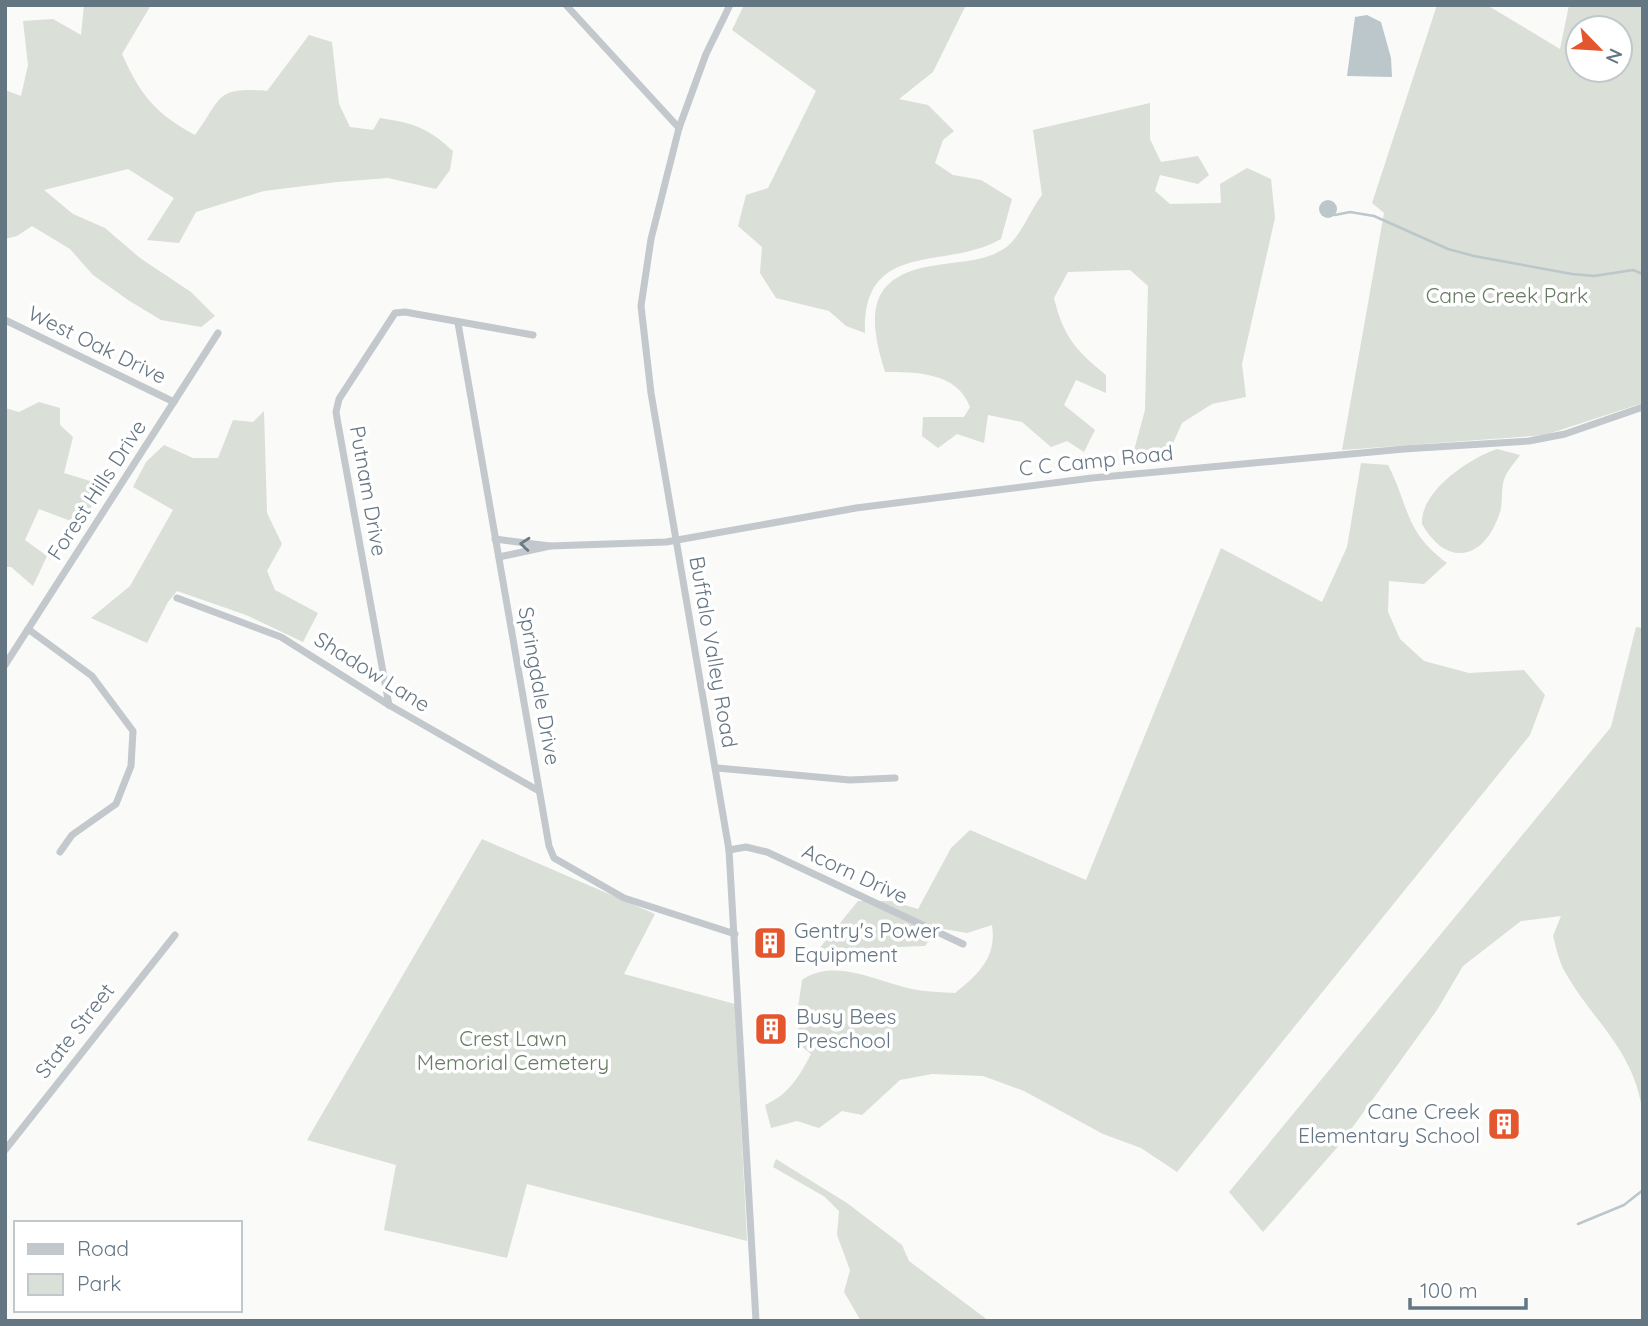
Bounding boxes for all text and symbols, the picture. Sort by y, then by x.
north arrow [1564,14,1634,84]
text: N [1601,45,1628,68]
park label: Cane Creek Park [1426,282,1588,308]
street label: West Oak Drive [24,299,171,389]
street label: Forest Hills Drive [41,415,151,564]
street label: Putnam Drive [345,424,393,558]
street label: C C Camp Road [1017,439,1174,481]
one-way arrow [519,537,530,552]
street label: Buffalo Valley Road [684,554,744,750]
street label: Springdale Drive [513,605,567,767]
street label: Shadow Lane [310,625,435,717]
street label: Acorn Drive [798,837,912,909]
place label: Gentry's Power Equipment [794,917,940,967]
building icon: Gentry's Power Equipment [751,924,789,962]
street label: State Street [29,978,119,1083]
place label: Busy Bees Preschool [796,1003,896,1053]
building icon: Busy Bees Preschool [752,1010,790,1048]
park label: Crest Lawn Memorial Cemetery [417,1025,609,1075]
place label: Cane Creek Elementary School [1298,1098,1480,1148]
building icon: Cane Creek Elementary School [1485,1105,1523,1143]
legend [14,1221,242,1312]
text: Road [77,1235,129,1261]
scale bar [1410,1266,1526,1310]
text: Park [77,1270,121,1296]
text: 100 m [1420,1277,1478,1303]

